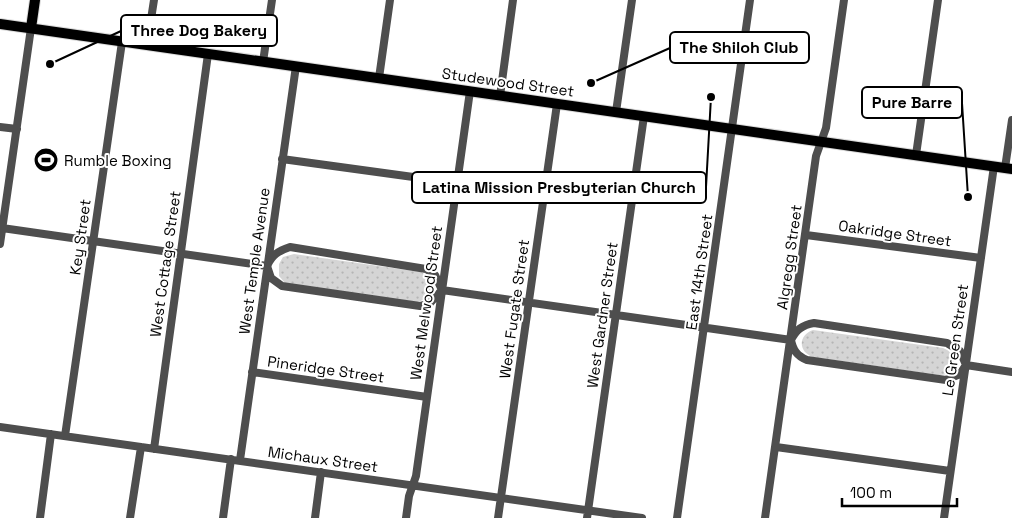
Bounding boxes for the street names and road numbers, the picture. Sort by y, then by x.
street label: Studewood Street [441,63,575,101]
street label: West Temple Avenue [234,186,274,336]
street label: West Cottage Street [145,190,185,338]
street label: Key Street [65,198,95,276]
street label: Algregg Street [772,203,806,311]
street label: East 14th Street [681,213,717,331]
street label: Oakridge Street [837,216,953,250]
street label: West Melwood Street [406,225,446,381]
street label: West Fugate Street [495,238,533,380]
street label: West Gardner Street [582,241,622,389]
street label: Le Green Street [938,283,972,397]
street label: Pineridge Street [266,351,386,387]
street label: Michaux Street [267,442,379,476]

